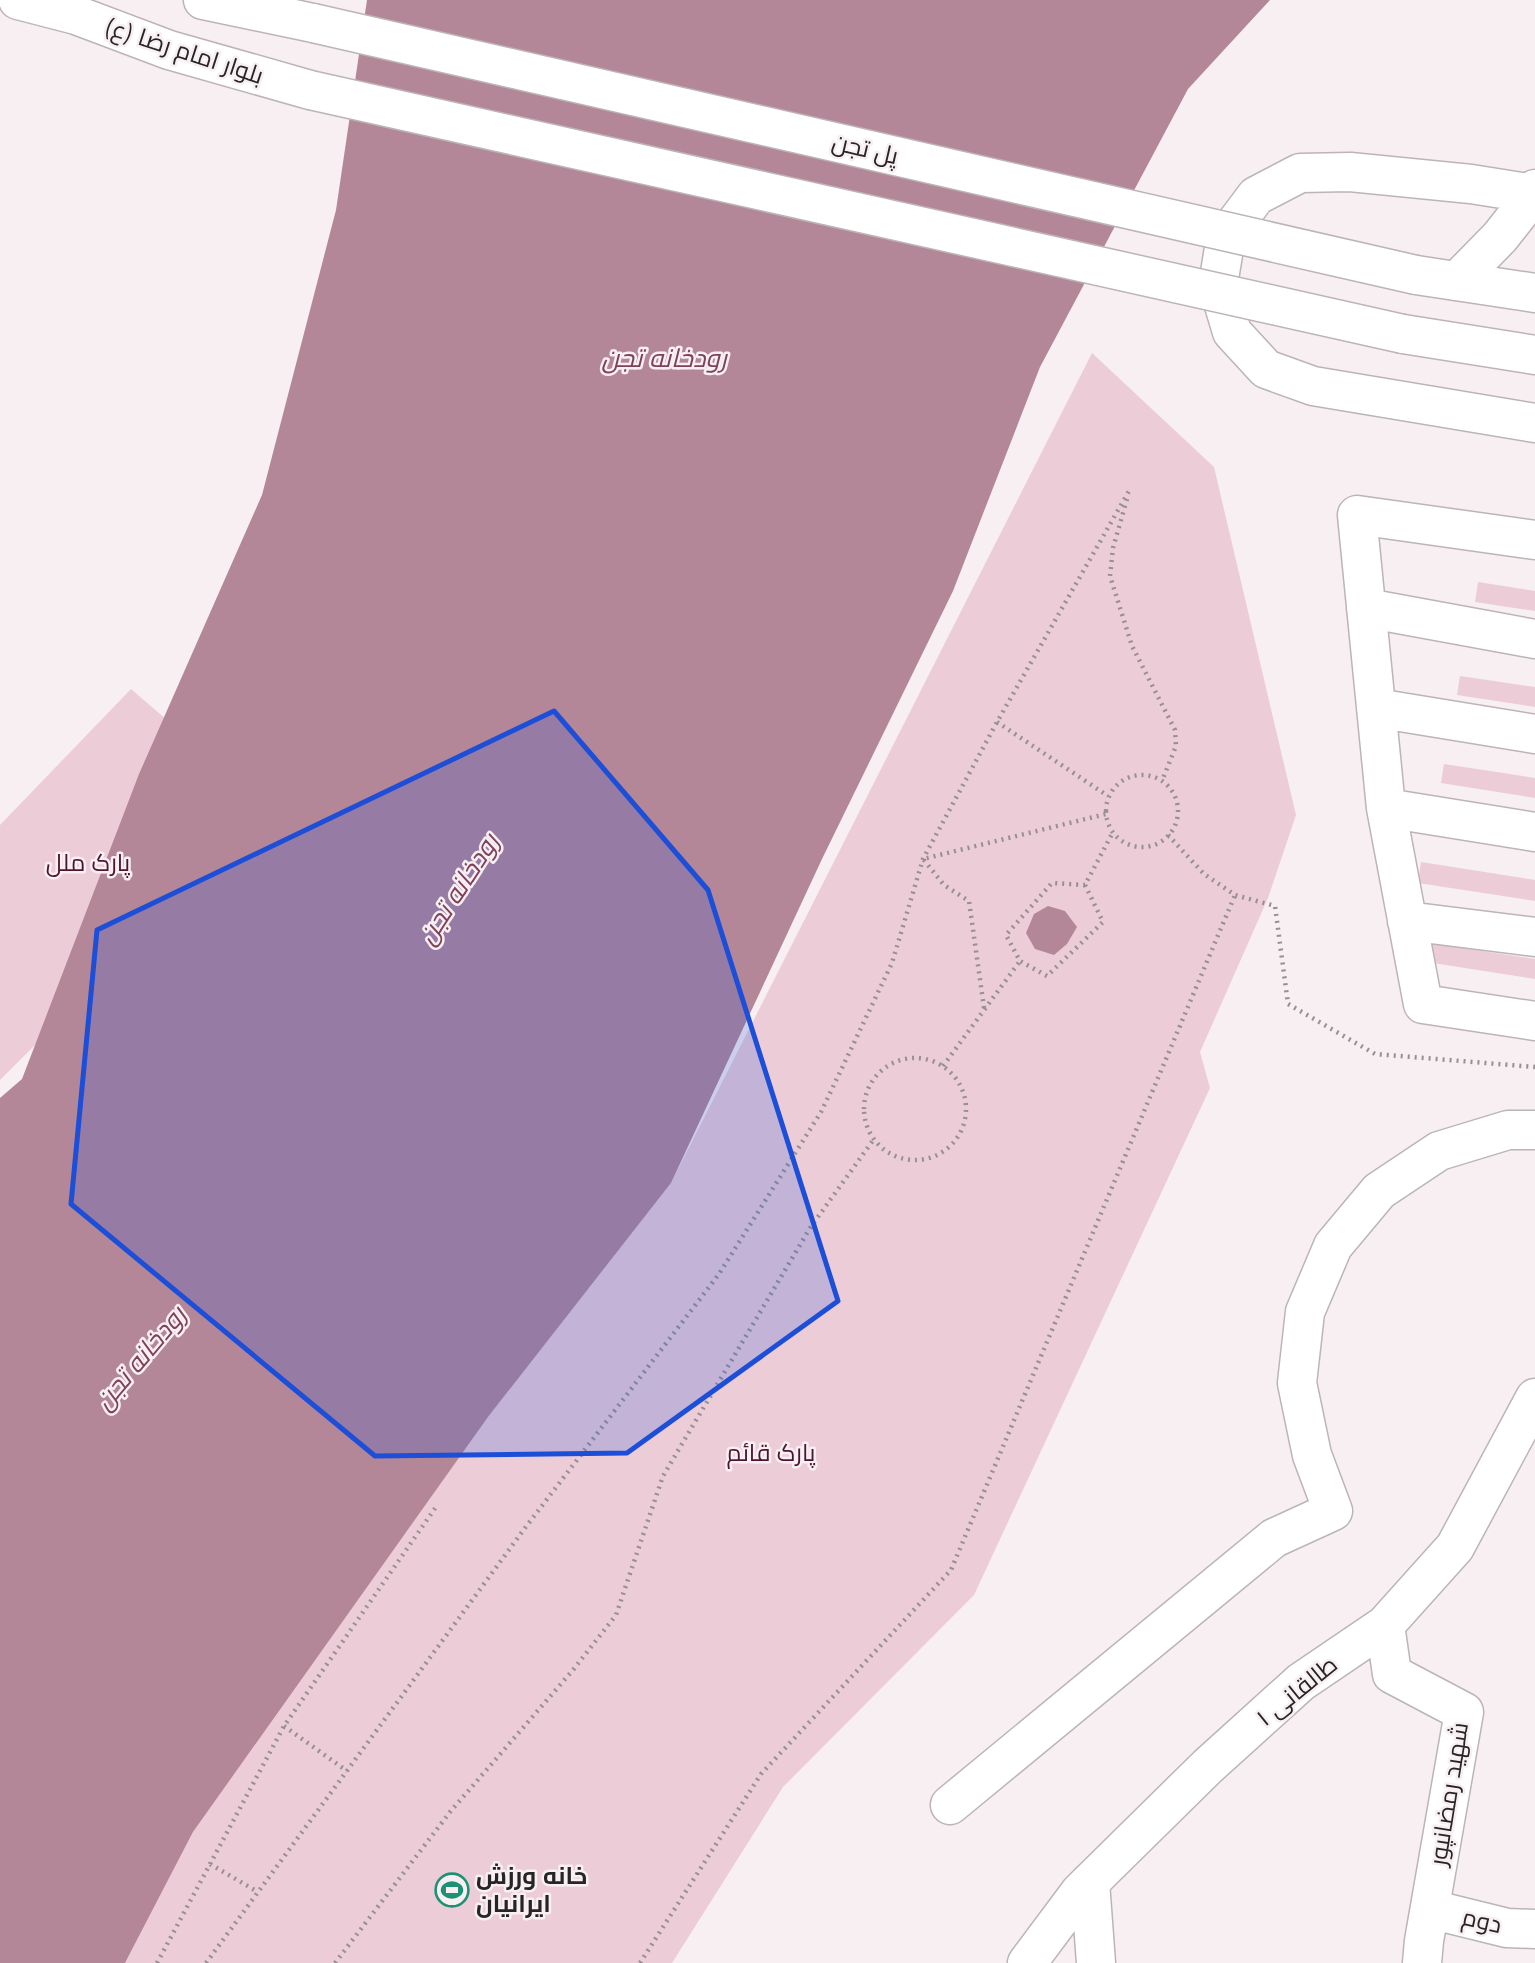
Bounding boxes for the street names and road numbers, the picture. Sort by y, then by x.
street label: بلوار امام رضا (ع) [100,11,267,92]
street label: پل تجن [829,127,902,172]
street label: طالقانی ۱ [1251,1649,1343,1732]
street label: شهید رمضانپور [1423,1720,1475,1870]
street label: دوم [1459,1902,1505,1941]

